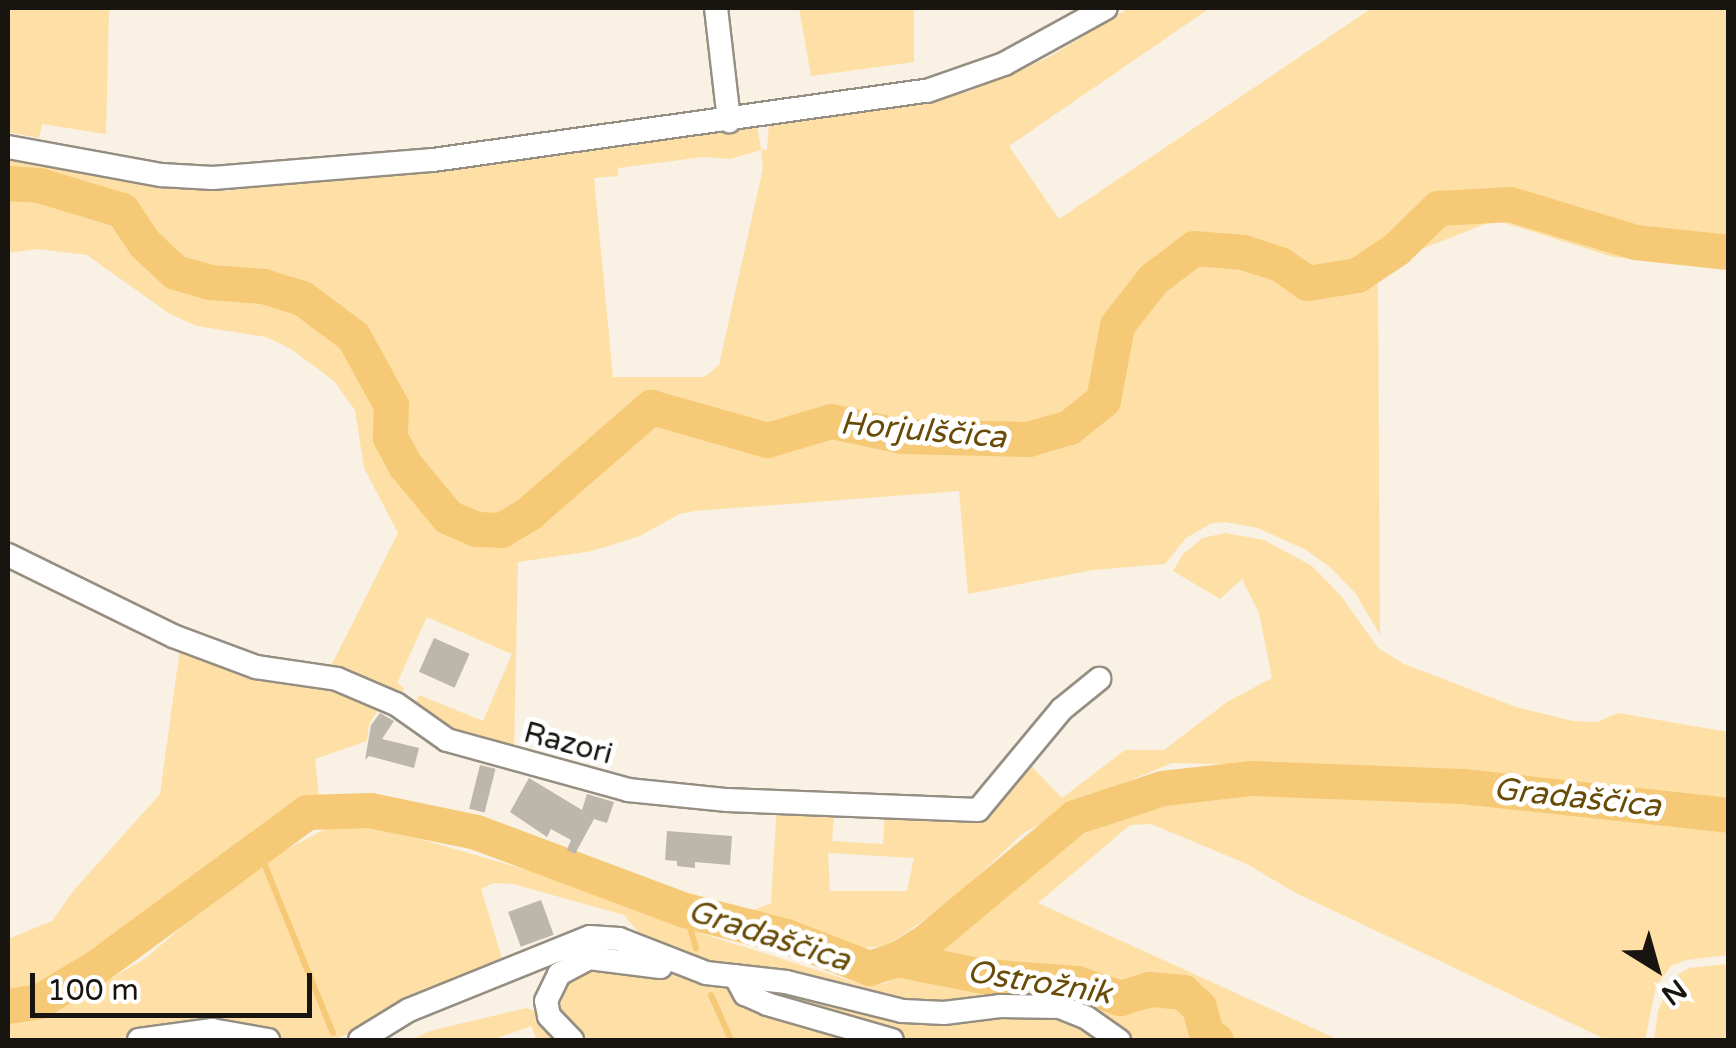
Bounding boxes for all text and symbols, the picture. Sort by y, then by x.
water label: Horjulščica [838,405,1008,457]
street label: Razori [520,715,616,773]
water label: Gradaščica [1491,770,1663,826]
water label: Gradaščica [683,892,855,980]
north arrow [1606,918,1706,1018]
scale bar [35,953,318,1015]
water label: Ostrožnik [964,953,1114,1013]
text: 100 m [47,972,139,1009]
text: N [1655,972,1693,1012]

